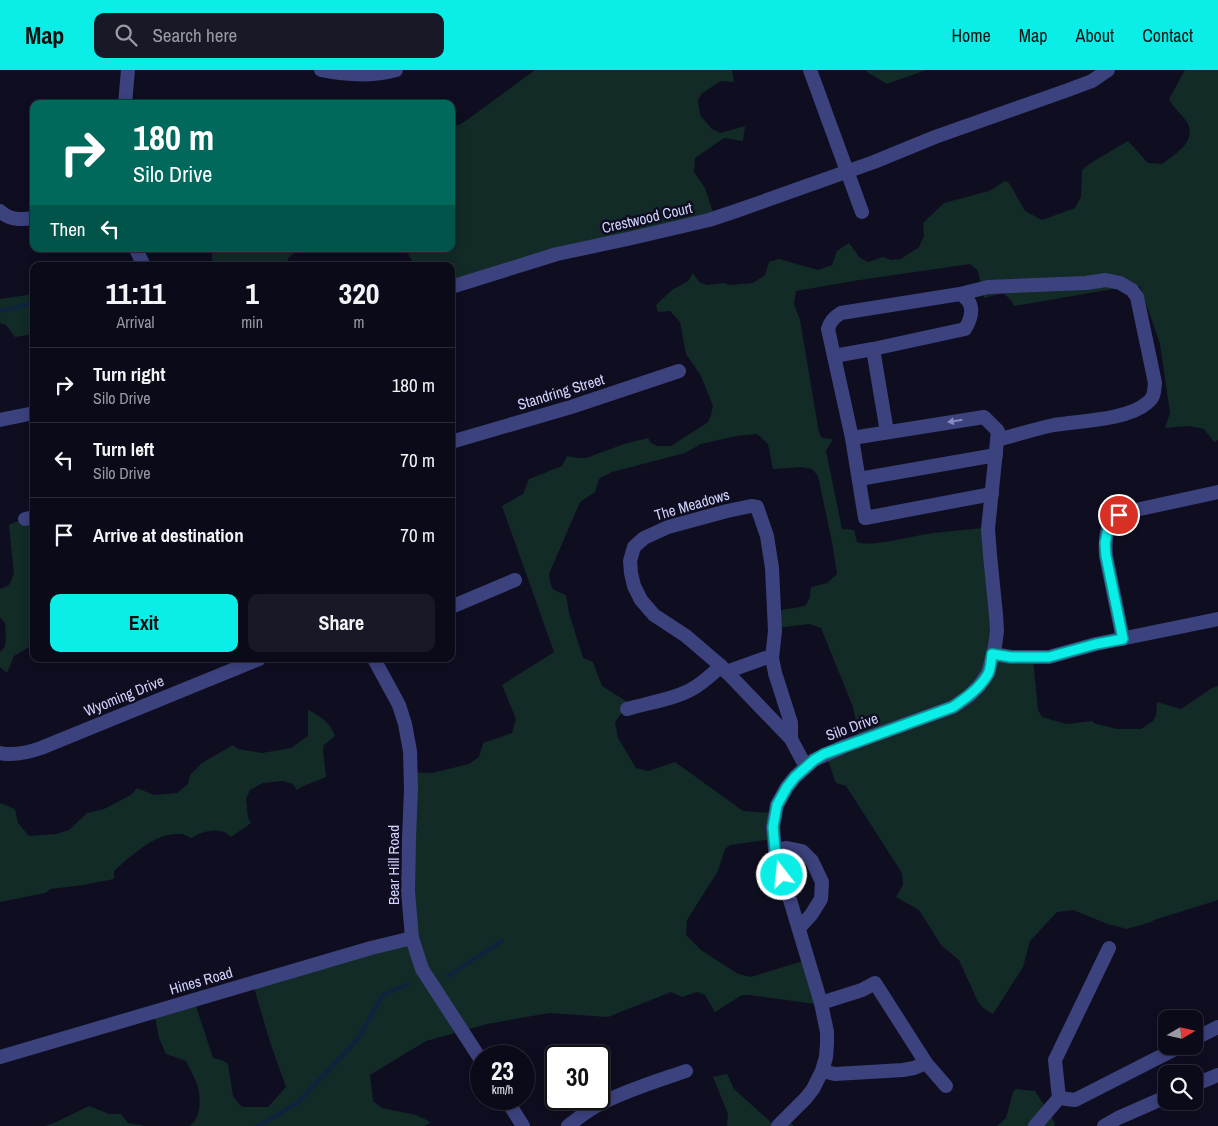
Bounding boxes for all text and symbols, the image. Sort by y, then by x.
search box [94,13,444,58]
text: Map [25,19,64,51]
icon: search [112,21,140,49]
text: Search here [152,22,237,48]
text: Home [951,23,991,48]
text: Map [1019,23,1048,48]
text: About [1076,23,1114,48]
text: Contact [1142,23,1193,48]
text: 180 m [133,114,214,161]
icon: right [50,120,115,185]
text: Silo Drive [133,159,212,189]
street label: Crestwood Court [600,197,695,238]
icon: left [96,215,124,243]
text: Then [50,216,86,242]
text: 11:11 [105,273,166,313]
text: 1 [245,273,259,313]
text: 320 [338,273,380,313]
text: Arrival [117,311,155,333]
text: min [241,311,263,333]
text: m [354,311,364,333]
text: Turn right [93,361,165,387]
street label: Standring Street [515,368,607,415]
icon: right [50,371,78,399]
text: 180 m [392,372,435,398]
text: Silo Drive [93,387,151,409]
one-way arrow [947,418,963,426]
text: Turn left [93,436,154,462]
icon: left [50,446,78,474]
text: 70 m [400,447,435,473]
text: Silo Drive [93,462,151,484]
street label: The Meadows [652,484,732,525]
pin [1098,494,1140,536]
icon: arrive [1105,501,1133,529]
icon: arrive [50,521,78,549]
text: Arrive at destination [93,522,244,548]
text: 70 m [400,522,435,548]
button: Exit [50,594,238,652]
button: Share [248,594,435,652]
street label: Wyoming Drive [81,670,167,721]
street label: Silo Drive [823,707,881,746]
street label: Bear Hill Road [383,825,404,905]
position arrow [755,848,807,900]
street label: Hines Road [167,961,235,1000]
north arrow [1158,1010,1202,1055]
map controls [1158,1010,1203,1110]
speed limit sign: 30 [545,1045,610,1110]
text: 23 [491,1054,514,1088]
button: search [1158,1065,1203,1110]
text: km/h [492,1082,513,1098]

